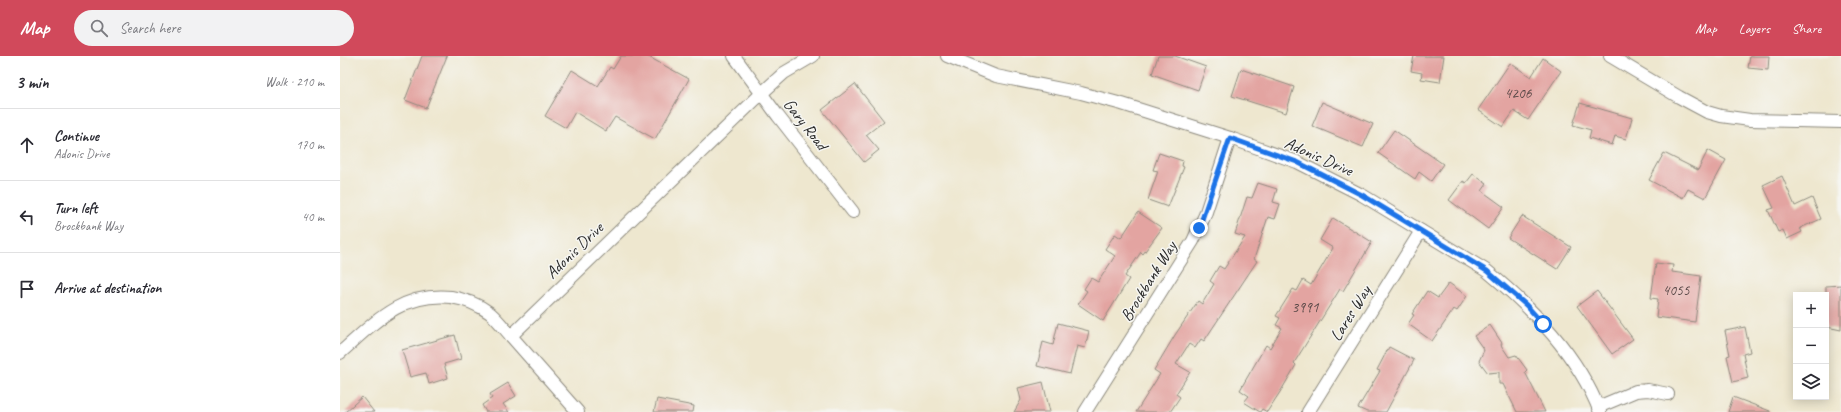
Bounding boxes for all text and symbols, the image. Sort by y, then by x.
search box [74,10,354,46]
text: Map [20,16,50,40]
icon: search [88,17,110,39]
text: Search here [120,19,181,38]
text: Map [1695,20,1717,37]
text: Layers [1739,20,1770,37]
text: Share [1792,20,1821,37]
text: 3 min [16,72,49,93]
text: Walk · 210 m [265,74,324,90]
house number: 4206 [1504,84,1533,103]
street label: Gary Road [779,94,834,156]
text: Continue [54,127,99,146]
street label: Adonis Drive [1281,132,1357,181]
icon: ahead [16,134,38,156]
text: 170 m [296,137,324,153]
text: Adonis Drive [54,146,109,162]
text: Turn left [54,199,97,218]
icon: left [16,206,38,228]
text: 40 m [302,209,324,225]
street label: Adonis Drive [541,217,609,283]
text: Brockbank Way [54,218,123,234]
route end [1190,219,1208,237]
street label: Brockbank Way [1116,236,1182,325]
icon: arrive [16,278,38,300]
text: Arrive at destination [54,279,161,298]
street label: Lares Way [1325,281,1376,345]
house number: 4055 [1662,281,1691,300]
map controls [1793,292,1829,400]
button: + [1793,292,1829,328]
house number: 3991 [1291,298,1320,317]
route start [1534,315,1552,333]
button: − [1793,328,1829,364]
button: layers [1793,364,1829,400]

